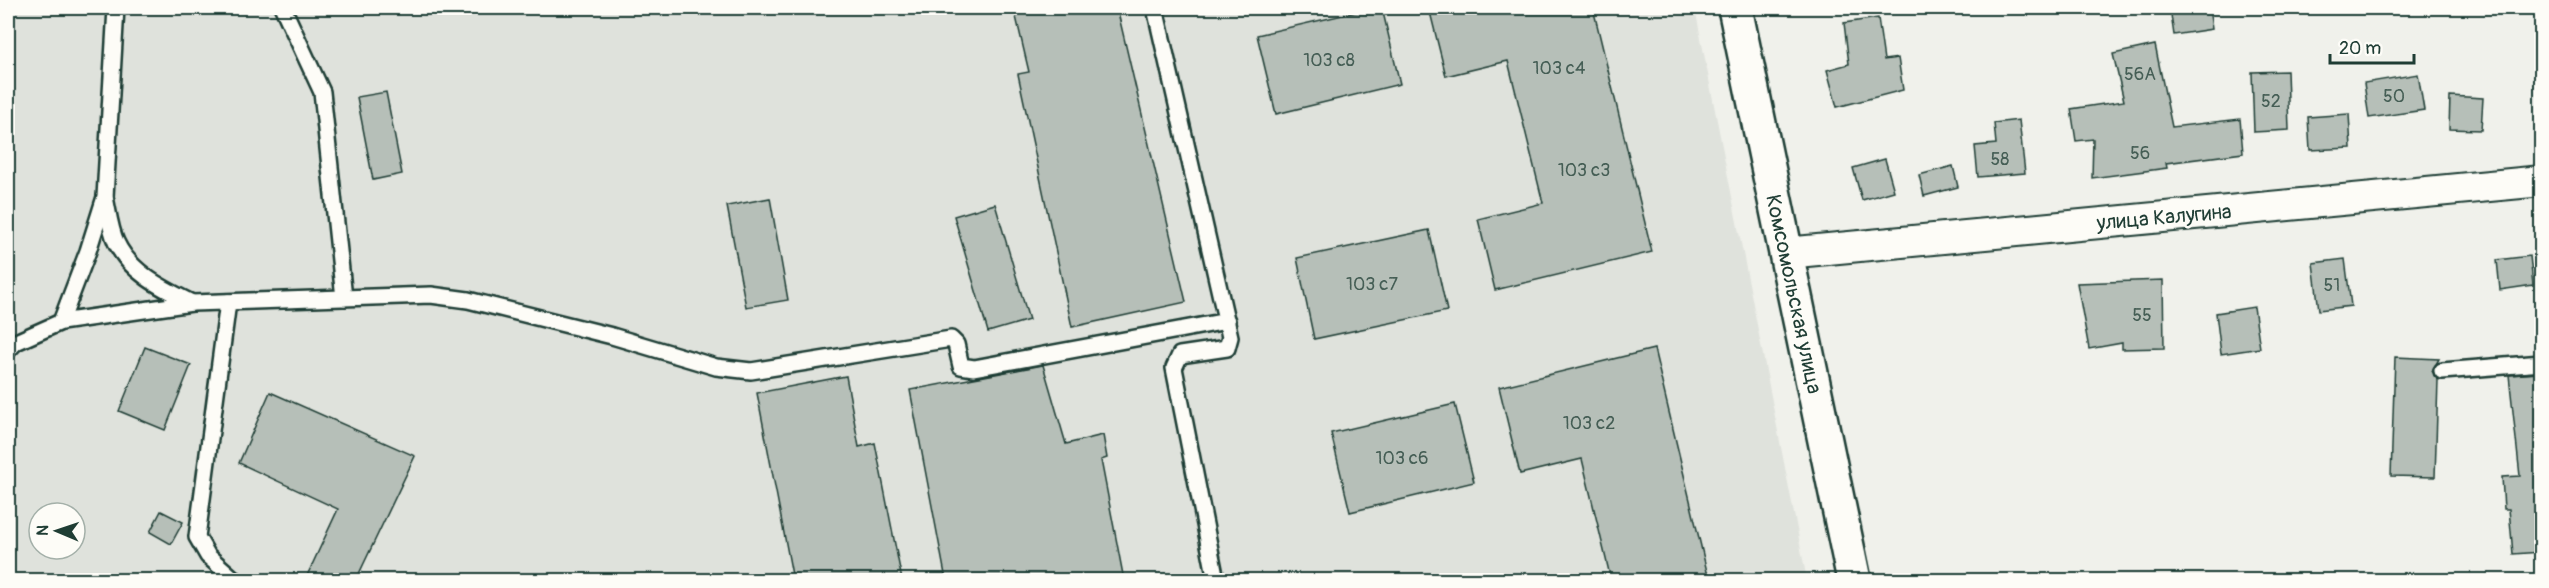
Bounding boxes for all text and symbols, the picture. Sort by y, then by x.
scale bar [2330,27,2414,65]
text: 20 m [2339,37,2381,60]
house number: 103 с8 [1303,49,1355,72]
house number: 103 с4 [1533,57,1586,80]
house number: 56А [2124,63,2156,86]
house number: 50 [2383,85,2405,108]
house number: 52 [2261,90,2281,113]
house number: 56 [2130,142,2150,165]
house number: 58 [1991,148,2009,171]
house number: 103 с3 [1558,159,1610,182]
street label: Комсомольская улица [1759,192,1828,396]
street label: улица Калугина [2094,198,2233,237]
house number: 103 с7 [1346,273,1398,296]
house number: 51 [2324,274,2340,297]
house number: 55 [2132,304,2152,327]
house number: 103 с2 [1563,412,1615,435]
house number: 103 с6 [1376,447,1428,470]
north arrow [27,501,87,561]
text: N [33,525,53,536]

